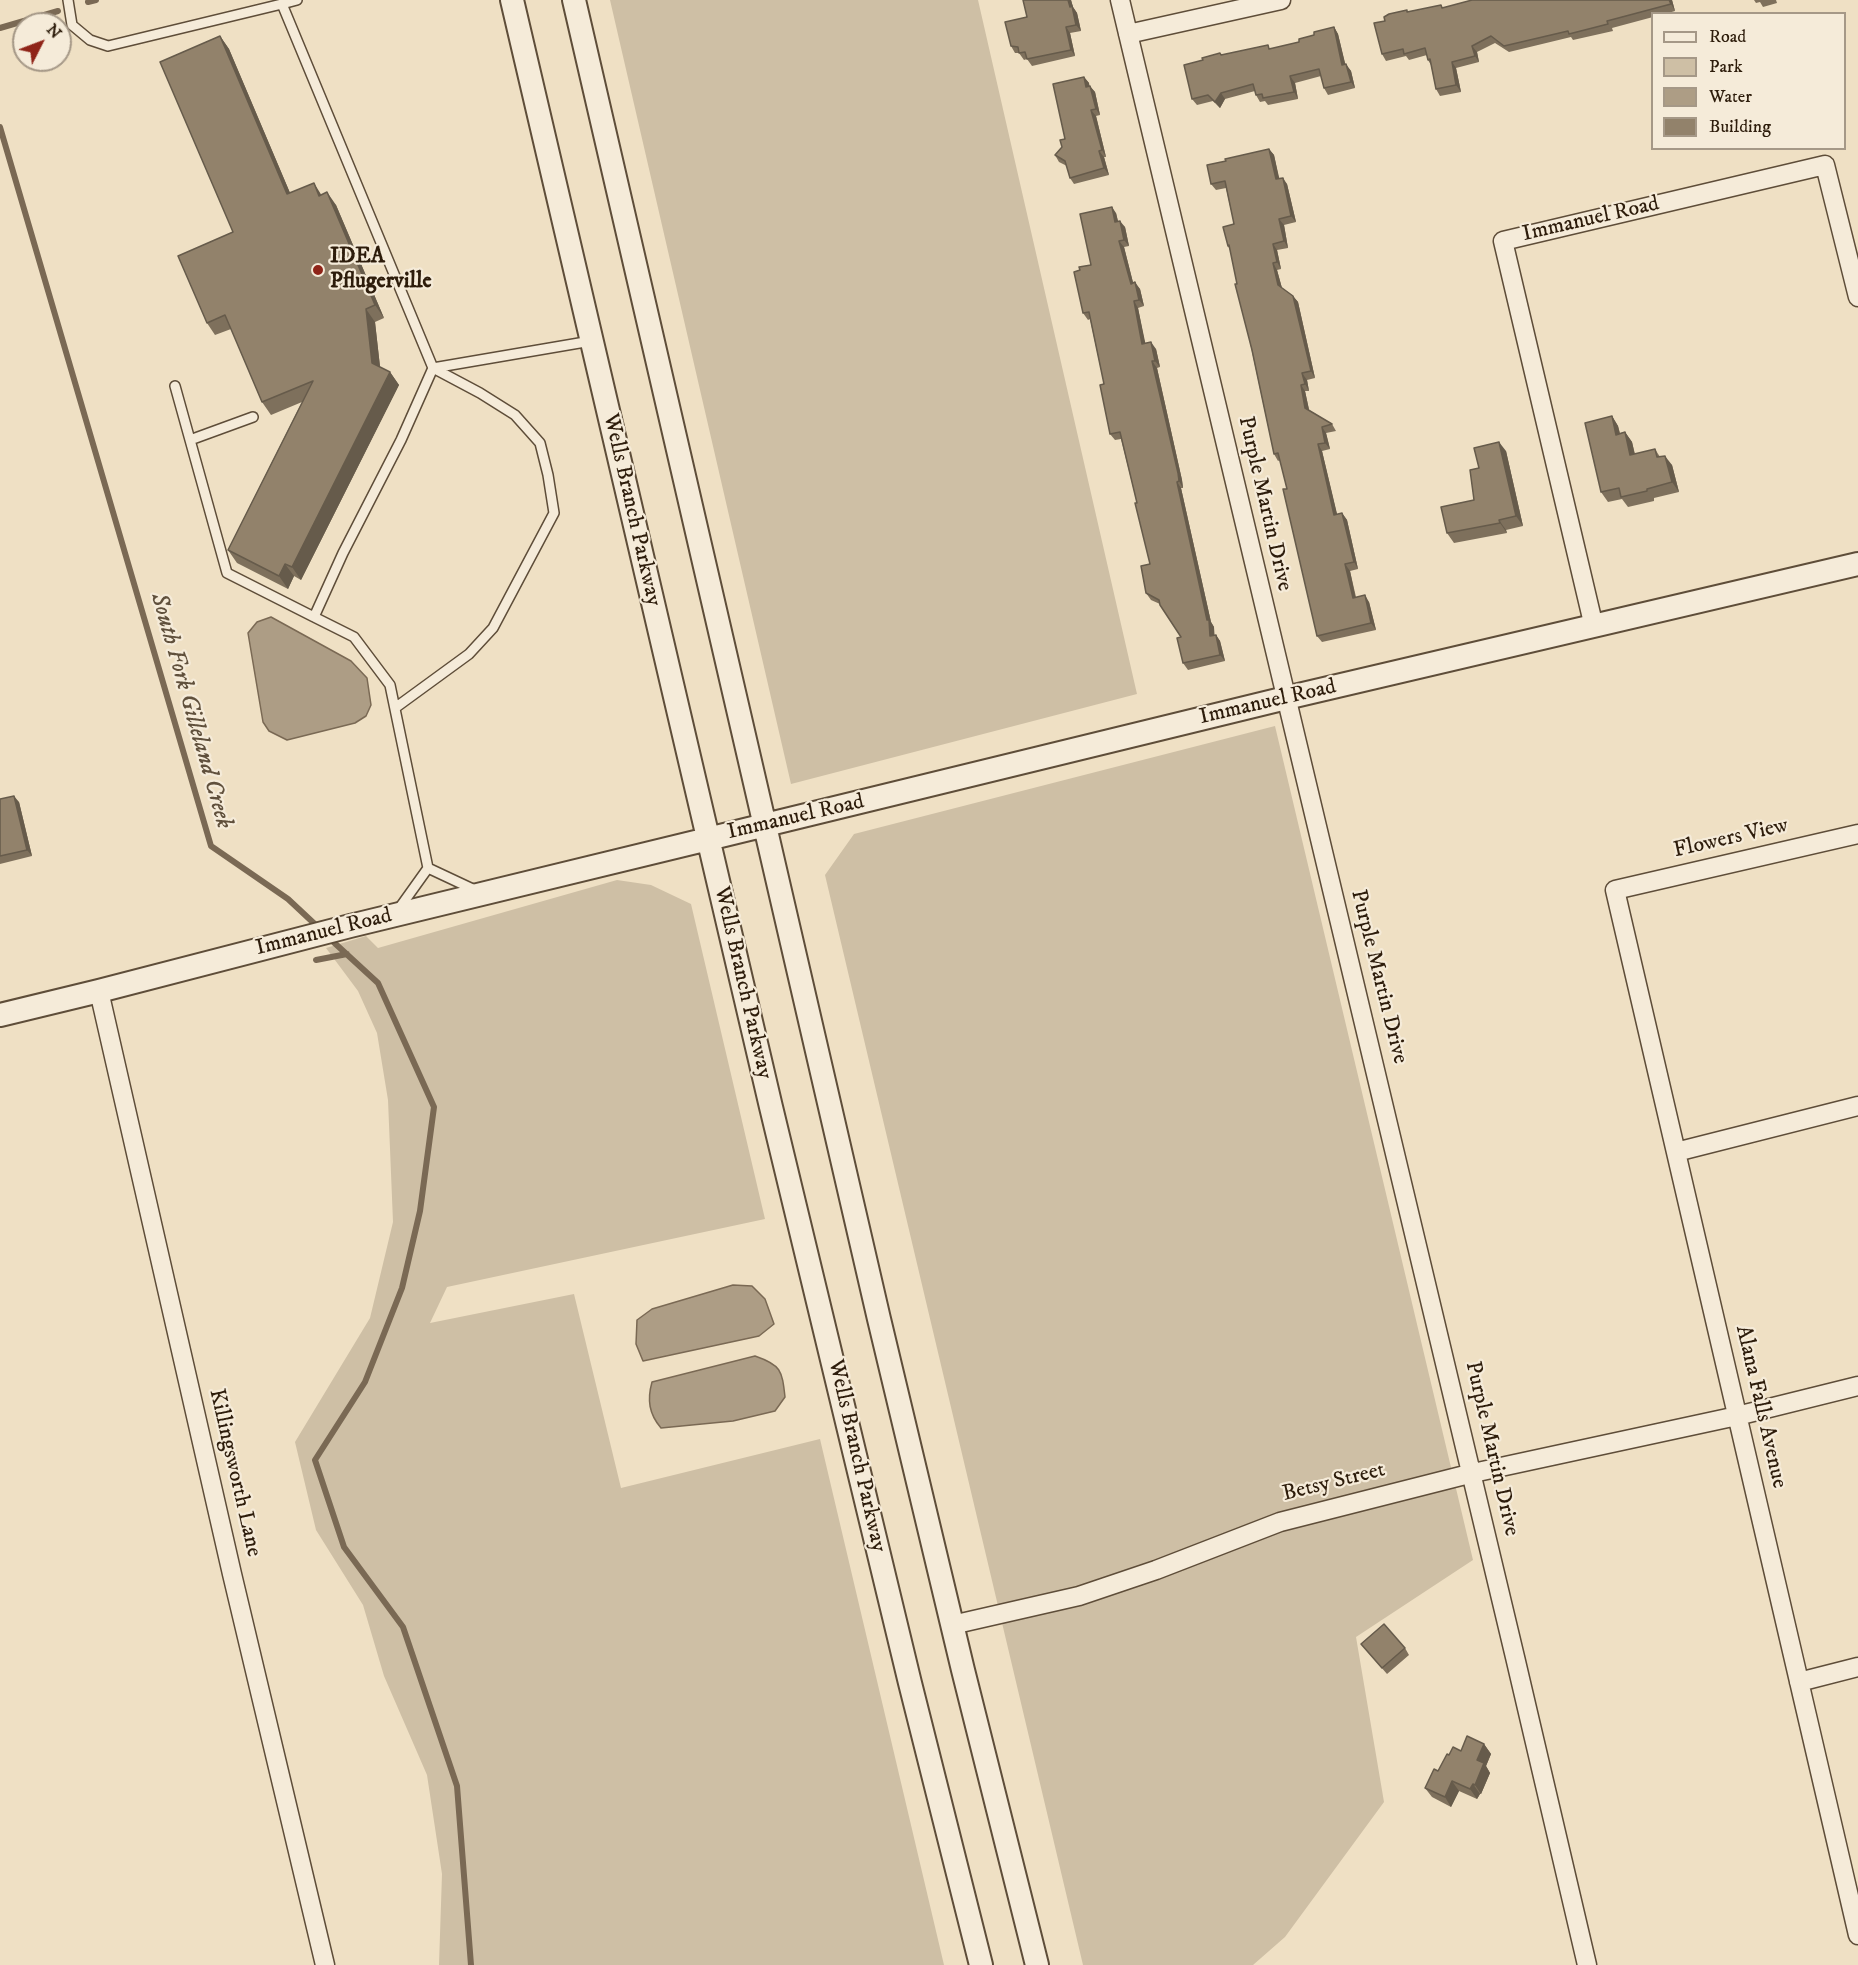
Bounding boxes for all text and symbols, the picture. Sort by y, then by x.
north arrow [12,12,72,72]
legend [1651,12,1846,150]
text: N [42,20,66,43]
text: Road [1709,26,1746,48]
text: Park [1709,56,1743,78]
text: Water [1709,86,1752,108]
text: Building [1709,116,1771,138]
street label: Immanuel Road [1520,191,1662,249]
place label: IDEA Pflugerville [330,244,432,296]
marker: IDEA Pflugerville [311,263,325,277]
street label: Wells Branch Parkway [596,411,666,609]
street label: Purple Martin Drive [1231,414,1297,594]
water label: South Fork Gilleland Creek [143,590,237,832]
street label: Immanuel Road [1197,674,1339,732]
street label: Immanuel Road [725,789,867,847]
street label: Flowers View [1671,813,1791,865]
street label: Wells Branch Parkway [707,884,777,1082]
street label: Purple Martin Drive [1344,887,1412,1067]
street label: Immanuel Road [253,903,395,963]
street label: Alana Falls Avenue [1728,1323,1792,1491]
street label: Wells Branch Parkway [821,1357,891,1555]
street label: Purple Martin Drive [1458,1359,1524,1539]
street label: Killingsworth Lane [202,1387,266,1559]
street label: Betsy Street [1280,1458,1388,1508]

